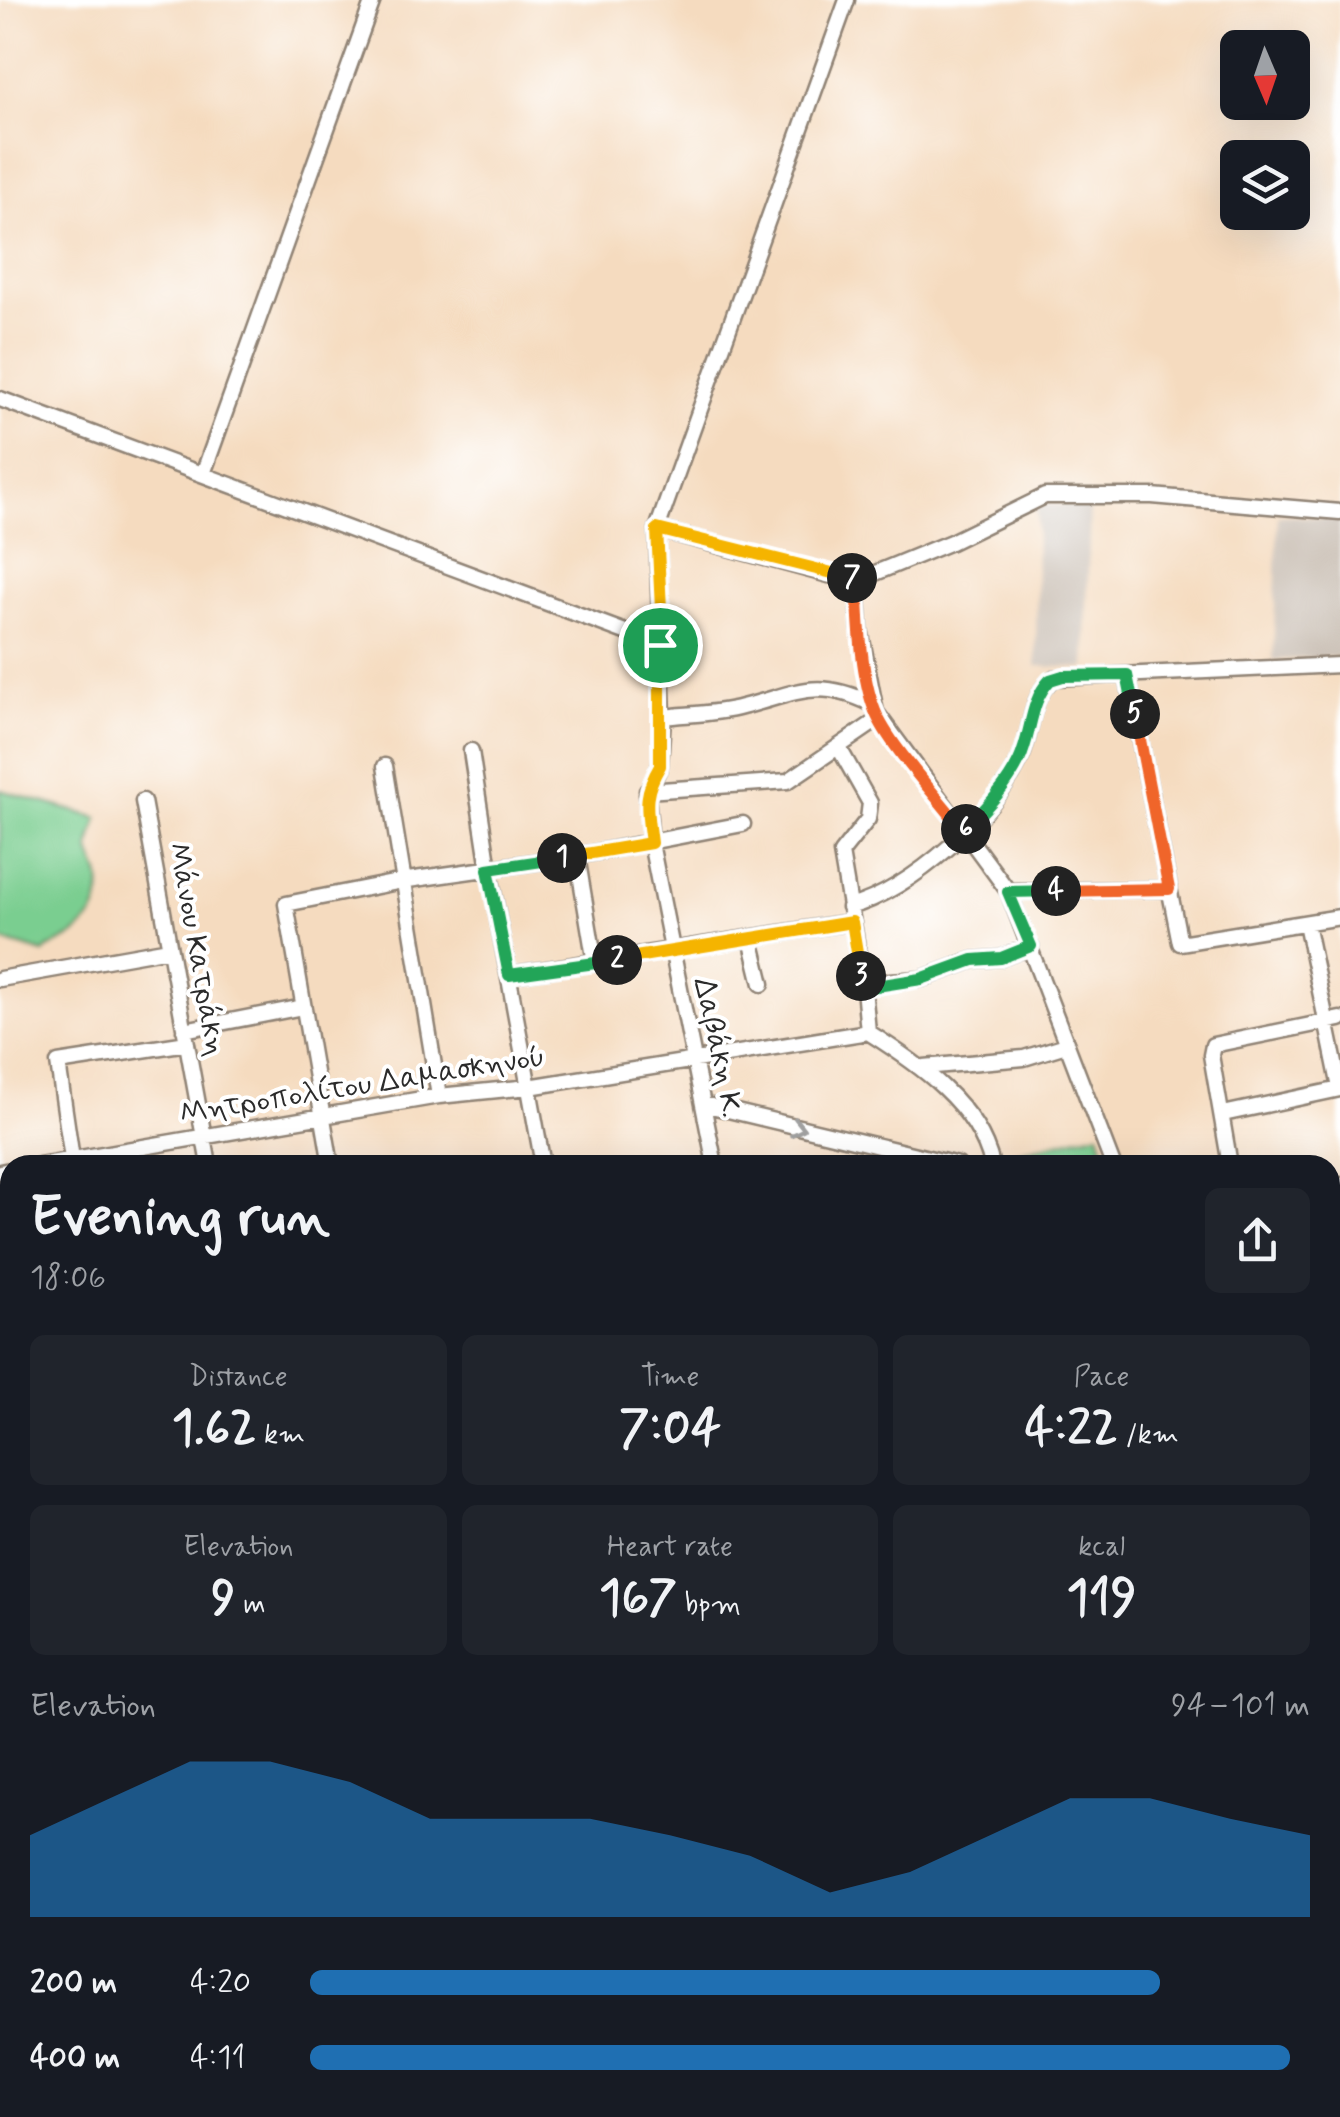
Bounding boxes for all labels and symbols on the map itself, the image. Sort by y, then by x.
north arrow [1220,30,1310,120]
pin: 7 [827,553,877,603]
pin [618,603,703,688]
pin: 5 [1110,689,1160,739]
pin: 6 [941,804,991,854]
pin: 1 [537,833,587,883]
street label: Μάνου Κατράκη [159,839,235,1059]
pin: 4 [1031,866,1081,916]
pin: 2 [592,935,642,985]
pin: 3 [836,951,886,1001]
street label: Δαβάκη Κ. [684,974,751,1121]
street label: Μητροπολίτου Δαμασκηνού [177,1037,548,1134]
one-way arrow [789,1116,806,1137]

